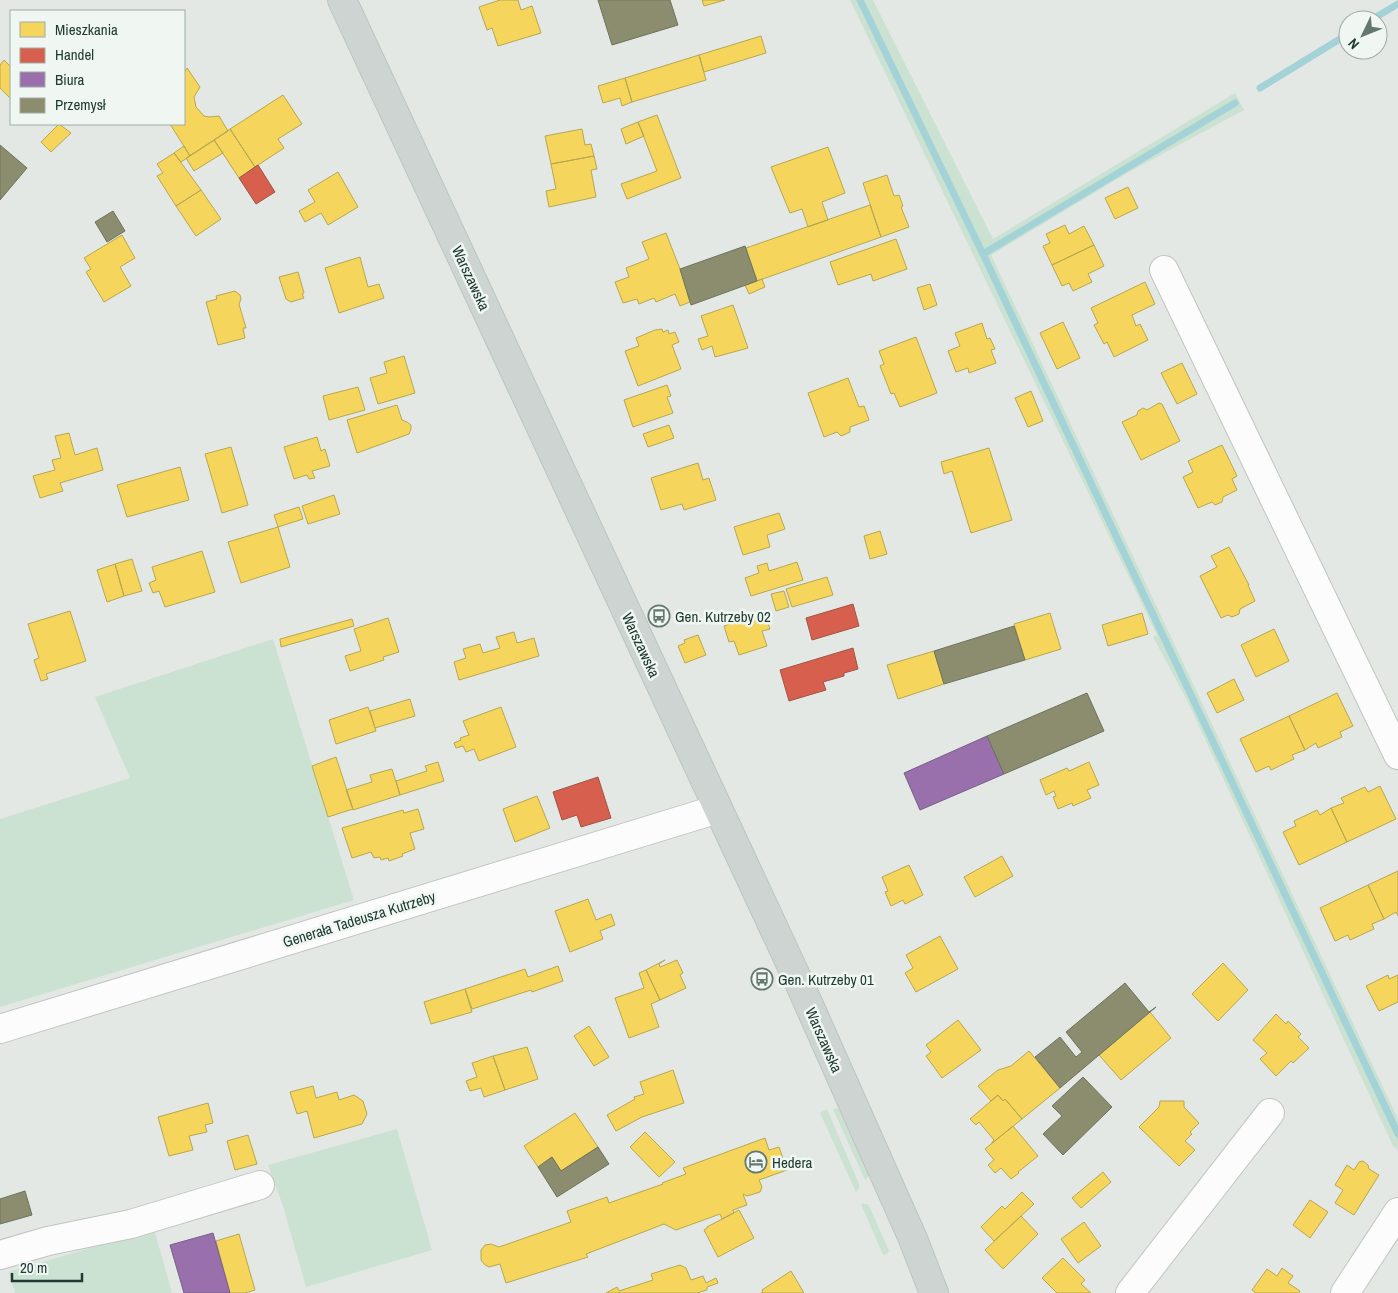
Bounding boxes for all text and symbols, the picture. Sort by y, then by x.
legend [10,10,185,125]
north arrow [1338,10,1388,60]
text: Mieszkania [55,19,118,40]
text: N [1344,35,1363,53]
text: Handel [55,44,94,65]
text: Biura [55,69,85,90]
text: Przemysł [55,94,107,115]
street label: Warszawska [447,242,495,314]
bus stop icon: Gen. Kutrzeby 02 [647,604,671,628]
place label: Gen. Kutrzeby 02 [675,606,771,627]
street label: Warszawska [617,609,665,681]
street label: Generała Tadeusza Kutrzeby [280,886,439,952]
bus stop icon: Gen. Kutrzeby 01 [750,967,774,991]
place label: Gen. Kutrzeby 01 [778,969,874,990]
street label: Warszawska [800,1004,848,1076]
hotel icon: Hedera [744,1150,768,1174]
place label: Hedera [772,1152,812,1173]
scale bar [12,1250,82,1282]
text: 20 m [20,1257,47,1278]

